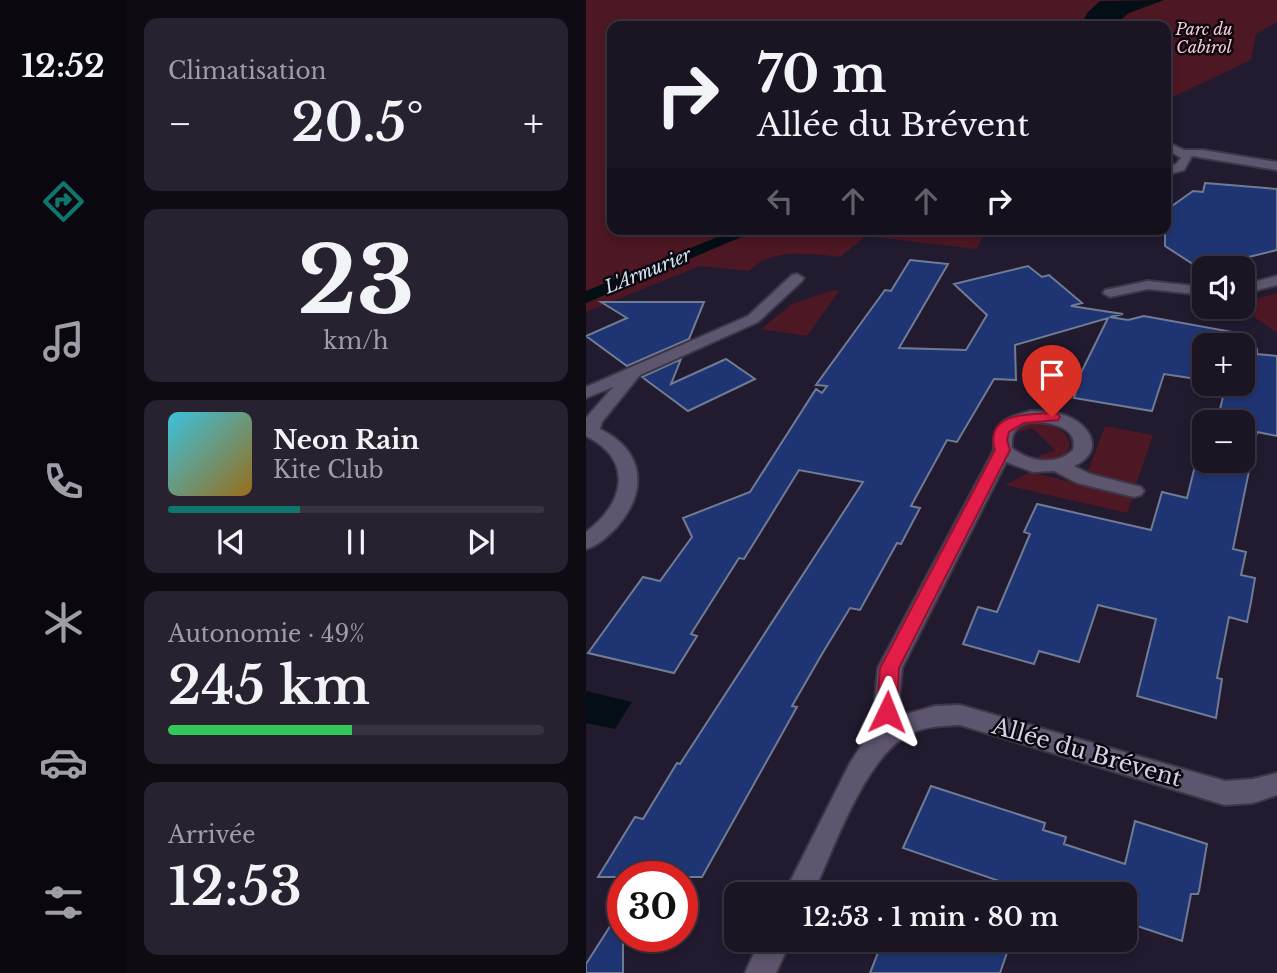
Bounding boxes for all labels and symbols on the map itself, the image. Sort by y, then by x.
park label: Parc du Cabirol [1174,19,1233,57]
water label: L'Armurier [601,243,695,299]
pin [1022,345,1082,417]
position arrow [850,675,924,749]
street label: Allée du Brévent [988,711,1185,793]
speed limit sign: 30 [607,861,698,952]

